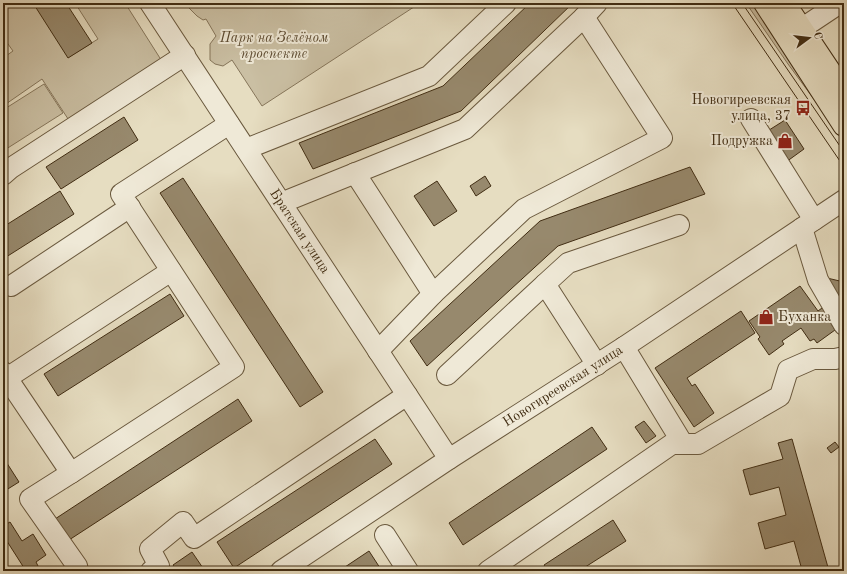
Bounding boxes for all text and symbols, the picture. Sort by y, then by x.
north arrow [789,18,829,58]
park label: Парк на Зелёном проспекте [219,30,329,62]
text: С [811,31,823,41]
place label: Новогиреевская улица, 37 [692,93,791,123]
bus stop icon: Новогиреевская улица, 37 [794,99,812,117]
shop icon: Подружка [776,132,794,150]
place label: Подружка [711,134,773,148]
street label: Братская улица [267,187,332,276]
shop icon: Буханка [757,308,775,326]
place label: Буханка [778,310,831,324]
street label: Новогиреевская улица [500,343,625,430]

